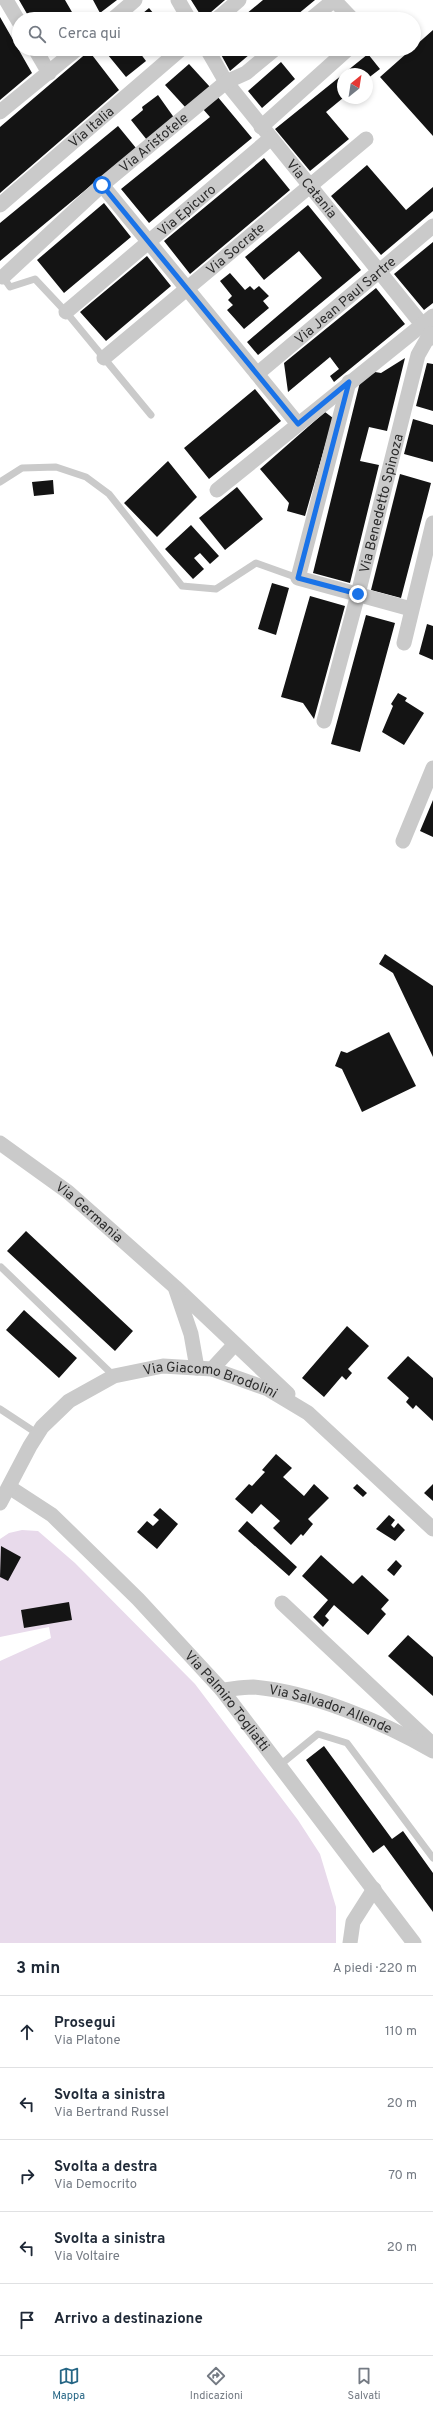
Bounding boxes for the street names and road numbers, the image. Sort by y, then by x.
street label: Via Italia [66,104,118,152]
street label: Via Aristotele [116,110,192,177]
street label: Via Catania [282,156,340,222]
street label: Via Epicuro [155,181,220,240]
street label: Via Socrate [203,220,269,279]
street label: Via Jean Paul Sartre [292,254,400,349]
street label: Via Benedetto Spinoza [357,432,408,575]
street label: Via Germania [52,1179,126,1247]
street label: Via Giacomo Brodolini [142,1359,280,1403]
street label: Via Palmiro Togliatti [180,1648,272,1755]
street label: Via Salvador Allende [267,1682,394,1738]

